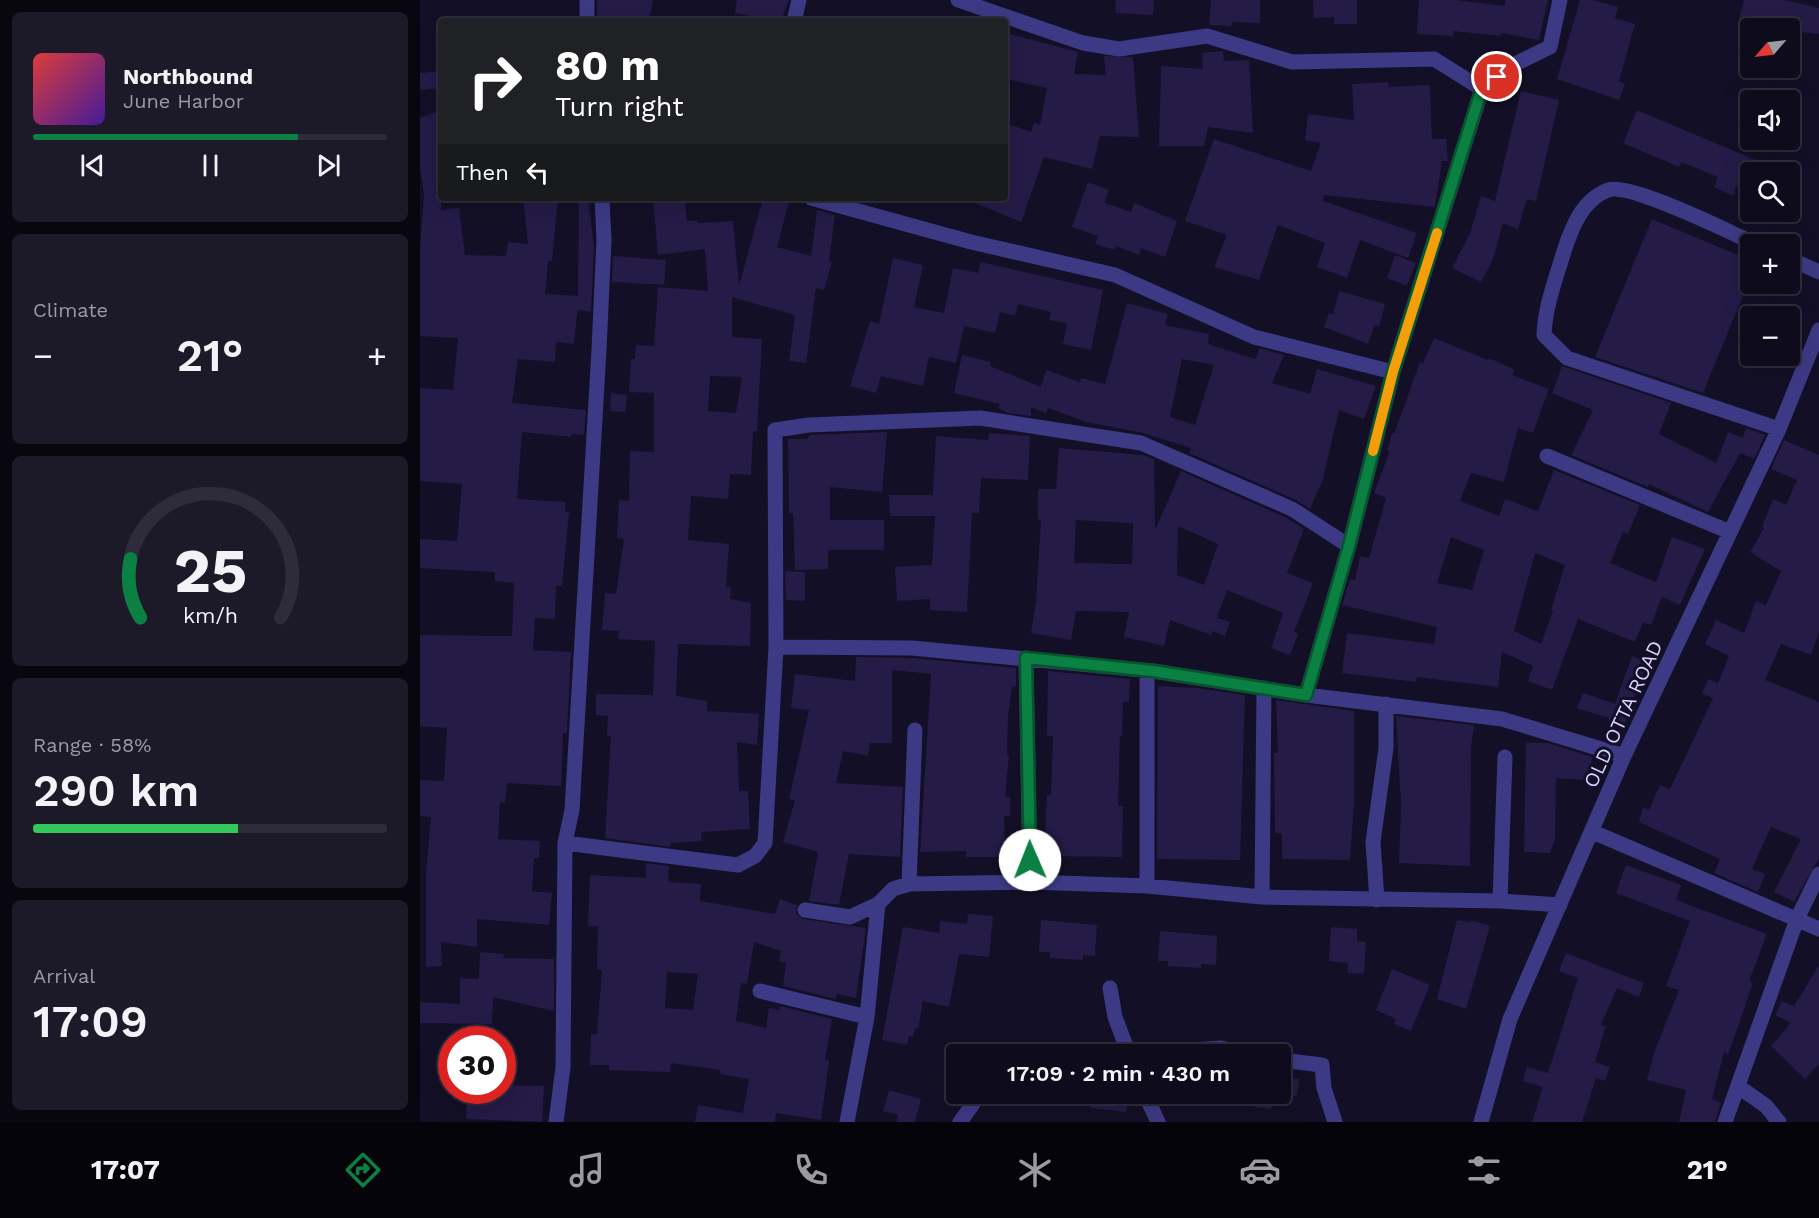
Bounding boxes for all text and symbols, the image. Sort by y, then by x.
north arrow [1740,18,1800,78]
map controls [1740,18,1800,366]
text: 80 m [555,41,660,90]
icon: right [456,42,534,120]
pin [1471,51,1522,102]
icon: arrive [1480,60,1513,93]
text: Northbound [123,64,253,89]
text: June Harbor [123,89,244,113]
button: sound [1740,90,1800,150]
text: Turn right [555,91,684,123]
icon: previous [76,149,109,182]
icon: pause [194,149,227,182]
icon: next [312,149,345,182]
icon: left [521,156,554,189]
text: Then [456,160,509,185]
button: search [1740,162,1800,222]
button: + [1740,234,1800,294]
text: Climate [33,298,108,322]
button: − [1740,306,1800,366]
text: 21° [176,329,244,382]
text: − [33,336,53,375]
text: + [367,336,387,375]
text: 25 [173,534,247,607]
text: km/h [182,603,238,628]
street label: OLD OTTA ROAD [1578,637,1668,791]
text: Range · 58% [33,733,151,757]
text: 290 km [33,764,199,817]
position arrow [998,828,1062,892]
text: Arrival [33,964,95,988]
text: 17:09 [33,995,148,1048]
speed limit sign: 30 [438,1026,516,1104]
text: 17:09 · 2 min · 430 m [1007,1061,1230,1086]
icon: directions [342,1149,384,1191]
icon: music [566,1149,608,1191]
icon: phone [790,1149,832,1191]
icon: climate [1014,1149,1056,1191]
icon: car [1239,1149,1281,1191]
icon: filters [1463,1149,1505,1191]
text: 17:07 [91,1154,160,1186]
text: 21° [1687,1154,1728,1186]

